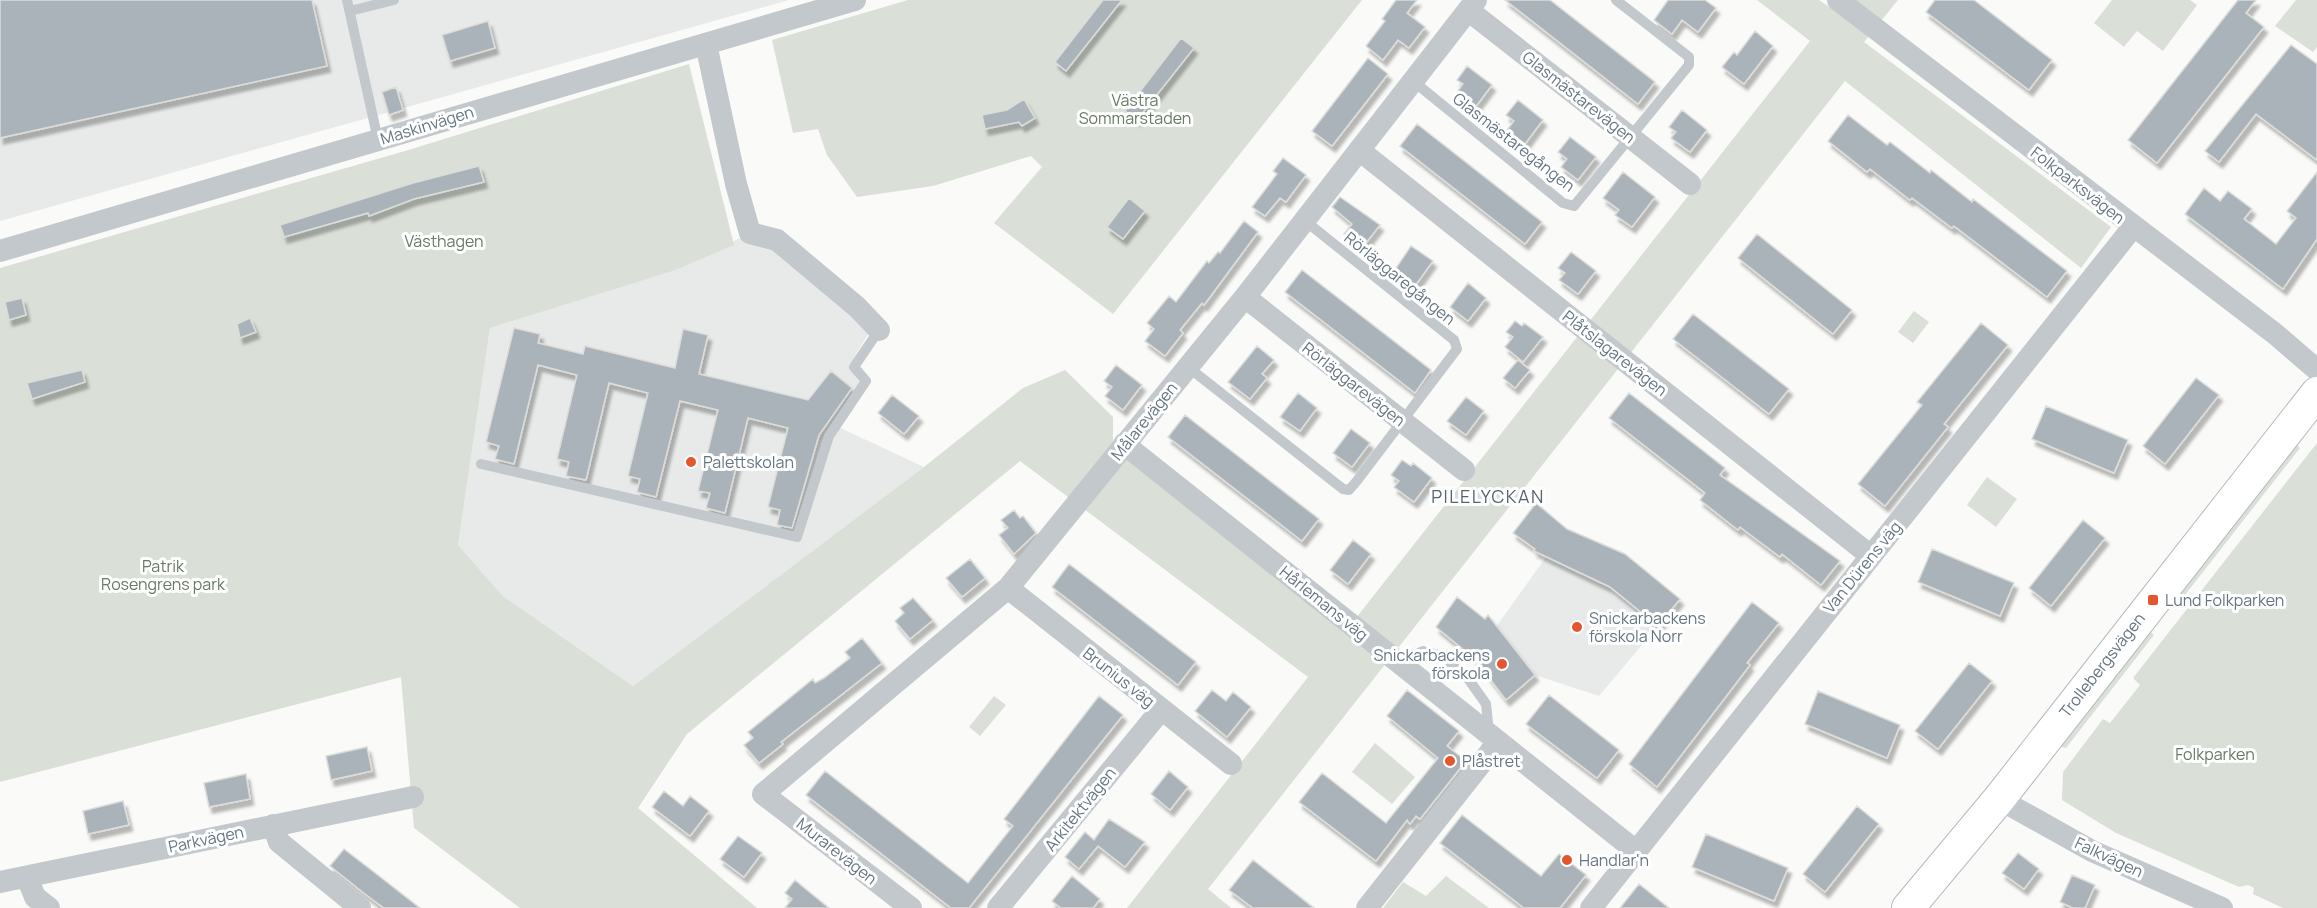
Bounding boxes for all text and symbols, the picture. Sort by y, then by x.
street label: Glasmästarevägen [1518,46,1640,148]
street label: Glasmästaregången [1448,87,1580,197]
park label: Västra Sommarstaden [1079,89,1191,129]
street label: Maskinvägen [378,100,476,150]
street label: Folkparksvägen [2026,141,2130,229]
street label: Rörläggaregången [1340,226,1460,330]
park label: Västhagen [404,230,484,252]
street label: Plåtslagarevägen [1558,305,1672,401]
street label: Rörläggarevägen [1298,337,1410,431]
street label: Målarevägen [1106,377,1182,465]
place label: Palettskolan [703,451,794,473]
marker: Palettskolan [684,455,698,469]
district label: PILELYCKAN [1431,484,1545,508]
street label: Van Dürens väg [1818,516,1906,618]
park label: Patrik Rosengrens park [101,555,226,595]
street label: Hårlemans väg [1275,560,1373,646]
place label: Lund Folkparken [2165,589,2284,611]
marker: Lund Folkparken [2146,593,2160,607]
place label: Snickarbackens förskola Norr [1589,607,1706,647]
street label: Trollebergsvägen [2054,608,2150,722]
marker: Snickarbackens förskola Norr [1570,620,1584,634]
street label: Brunius väg [1079,642,1159,712]
place label: Snickarbackens förskola [1373,644,1490,684]
marker: Snickarbackens förskola [1495,657,1509,671]
park label: Folkparken [2175,743,2255,765]
place label: Plåstret [1462,750,1520,772]
marker: Plåstret [1443,754,1457,768]
street label: Arkitektvägen [1039,762,1121,856]
street label: Murarevägen [792,813,882,889]
street label: Parkvägen [166,820,246,858]
street label: Falkvägen [2071,832,2147,882]
place label: Handlar'n [1579,849,1649,871]
marker: Handlar'n [1560,853,1574,867]

